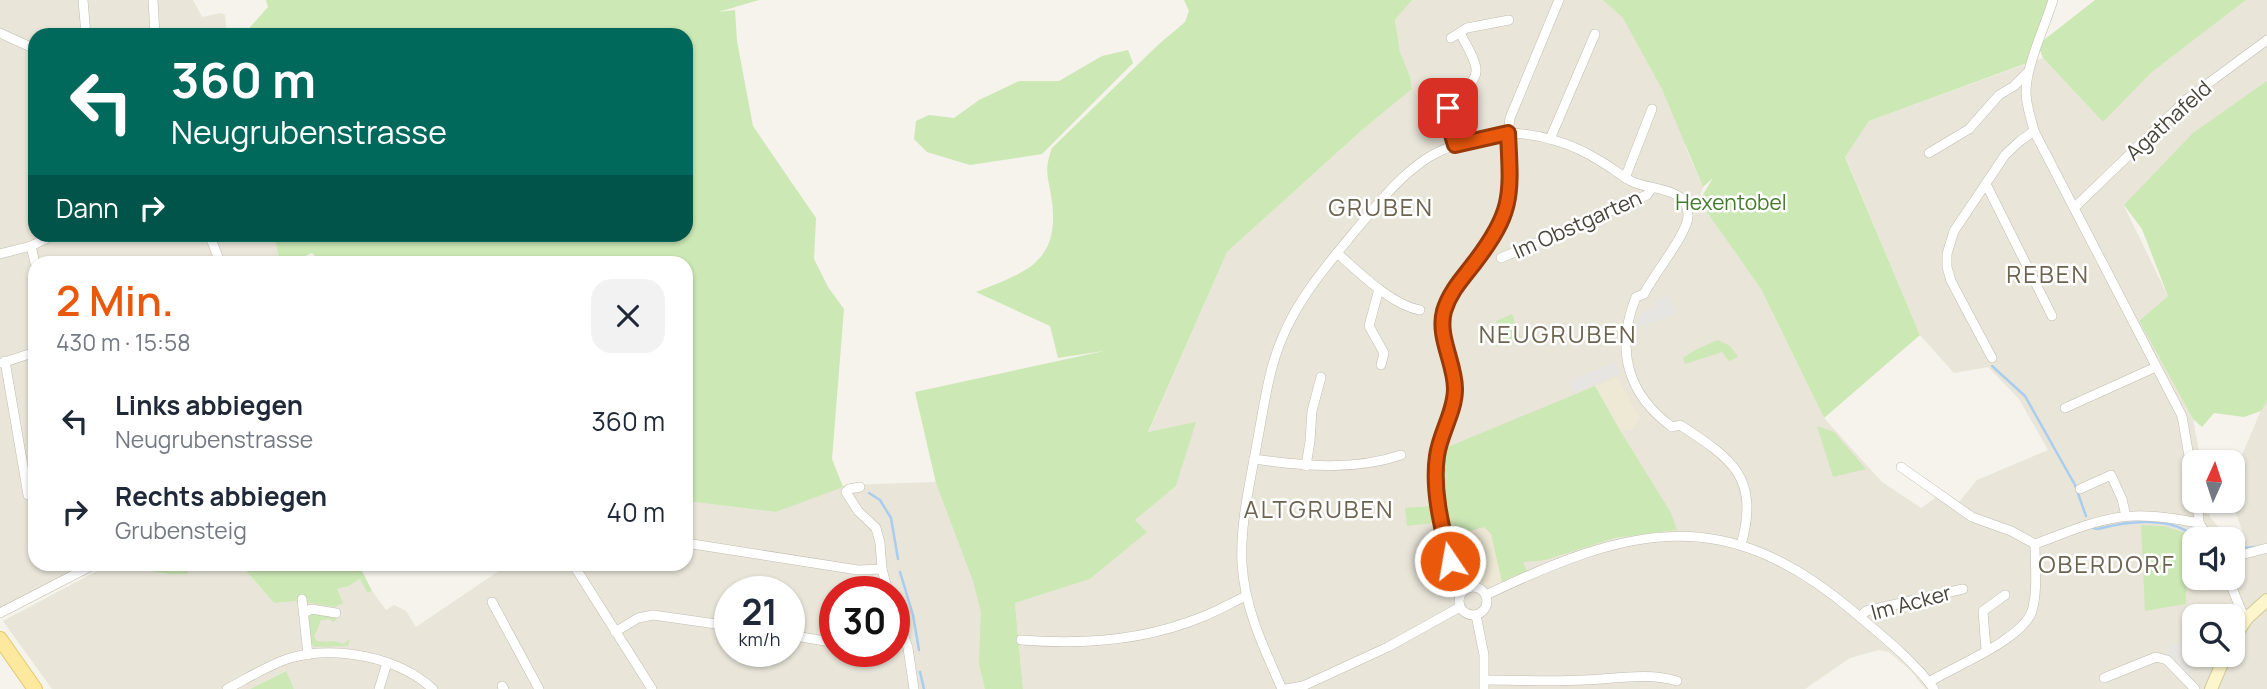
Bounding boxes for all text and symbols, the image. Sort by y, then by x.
text: 360 m [171,46,316,113]
icon: left [56,56,147,147]
street label: Agathafeld [2119,74,2217,166]
pin [1418,78,1478,138]
icon: arrive [1429,89,1467,127]
text: Neugrubenstrasse [171,110,447,154]
street label: Im Obstgarten [1508,183,1646,265]
park label: Hexentobel [1675,188,1787,216]
icon: right [133,189,171,227]
text: Dann [56,190,119,226]
district label: GRUBEN [1328,190,1434,223]
district label: REBEN [2006,257,2090,290]
text: 2 Min. [56,271,174,329]
button: close [591,279,665,353]
district label: NEUGRUBEN [1479,317,1637,350]
text: 430 m · 15:58 [56,326,191,358]
text: Links abbiegen [115,387,303,423]
icon: left [56,402,94,440]
text: 360 m [591,403,665,439]
text: Neugrubenstrasse [115,423,313,455]
north arrow [2182,450,2245,513]
map controls [2182,450,2245,667]
text: Rechts abbiegen [115,478,327,514]
district label: ALTGRUBEN [1243,492,1395,525]
icon: right [56,493,94,531]
text: 40 m [607,494,665,530]
text: Grubensteig [115,514,247,546]
position arrow [1413,524,1487,598]
button: sound [2182,527,2245,590]
district label: OBERDORF [2038,547,2176,580]
speed limit sign: 30 [819,576,910,667]
street label: Im Acker [1868,578,1955,626]
text: 21 [741,588,778,636]
button: search [2182,604,2245,667]
text: km/h [739,627,780,651]

